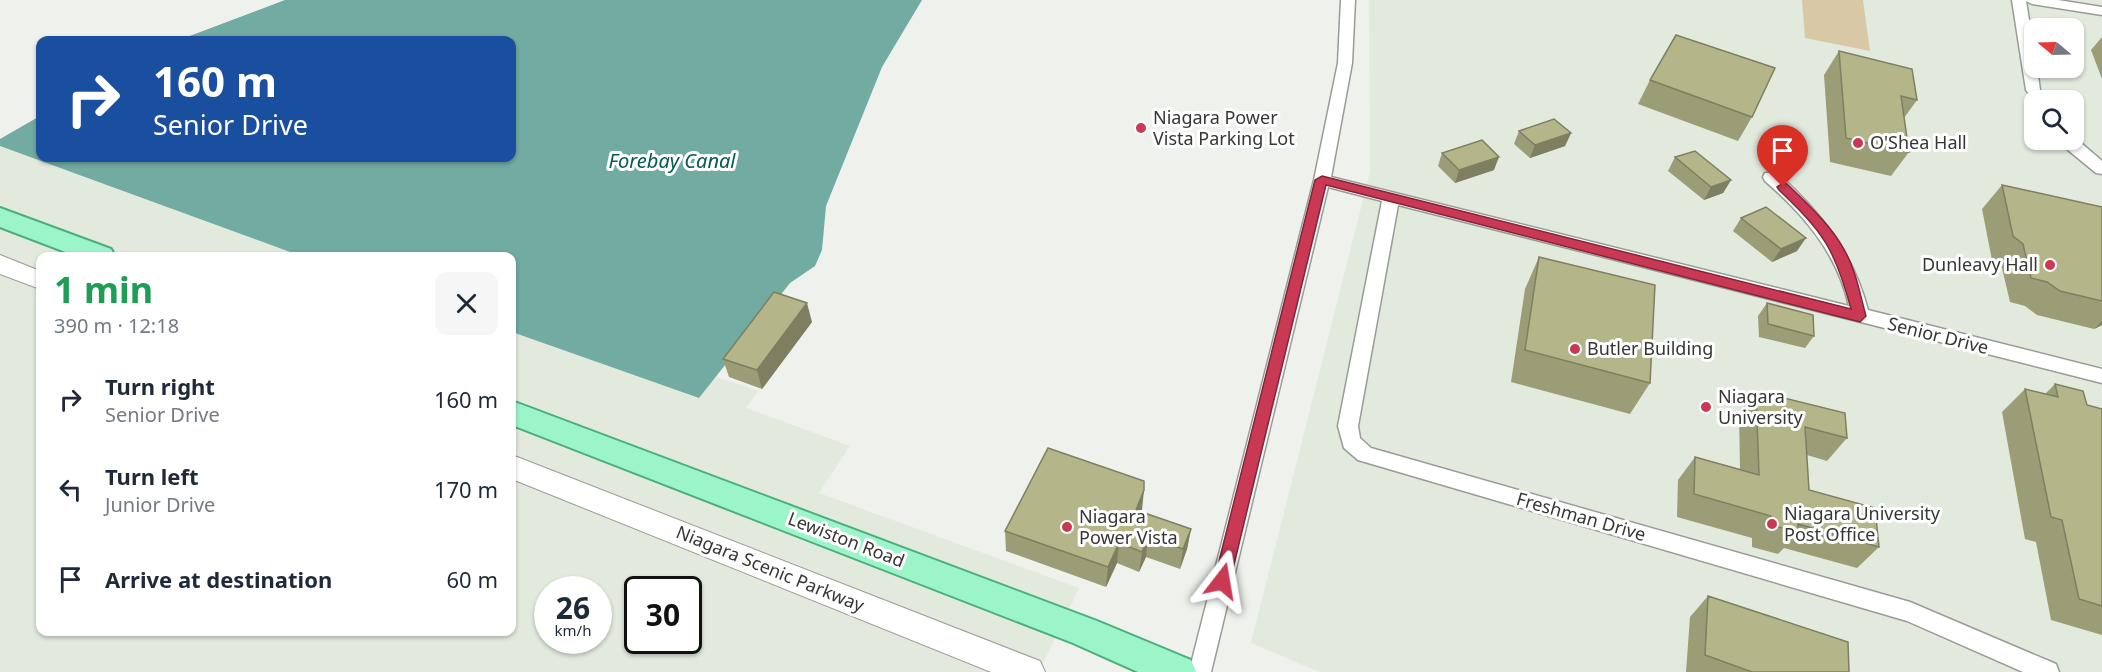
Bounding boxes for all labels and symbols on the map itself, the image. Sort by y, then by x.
north arrow [2024,18,2084,78]
place label: Niagara Power Vista Parking Lot [1153,105,1295,150]
marker: Niagara Power Vista Parking Lot [1134,121,1148,135]
pin [1757,125,1808,187]
place label: O'Shea Hall [1870,130,1967,154]
marker: O'Shea Hall [1851,136,1865,150]
water label: Forebay Canal [608,147,736,174]
place label: Dunleavy Hall [1922,252,2038,276]
marker: Dunleavy Hall [2043,258,2057,272]
street label: Senior Drive [1885,311,1991,359]
place label: Butler Building [1587,336,1713,360]
marker: Butler Building [1568,342,1582,356]
place label: Niagara University [1718,384,1803,429]
marker: Niagara University [1699,400,1713,414]
street label: Freshman Drive [1514,486,1649,546]
place label: Niagara University Post Office [1784,501,1941,546]
place label: Niagara Power Vista [1079,504,1178,549]
street label: Lewiston Road [785,506,908,572]
marker: Niagara University Post Office [1765,517,1779,531]
street label: Niagara Scenic Parkway [673,519,869,617]
marker: Niagara Power Vista [1060,520,1074,534]
position arrow [1190,549,1254,613]
speed limit sign: 30 [624,576,702,654]

